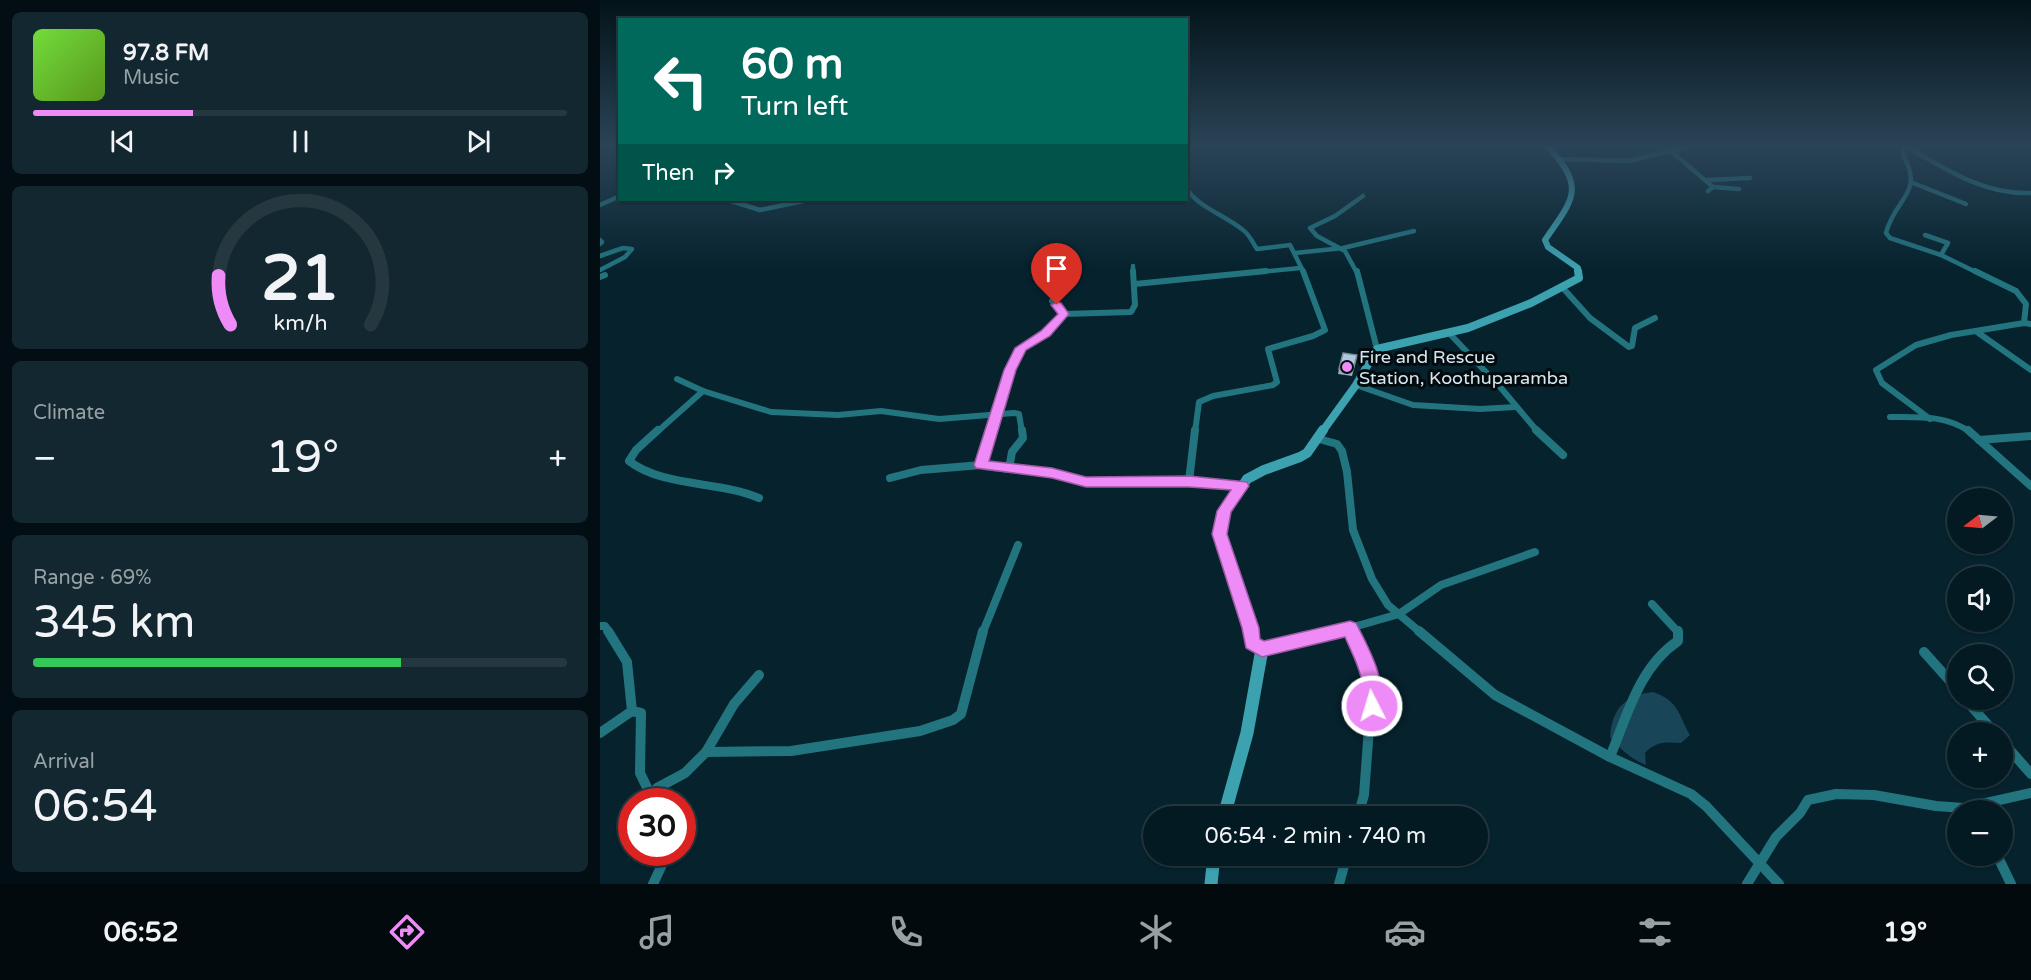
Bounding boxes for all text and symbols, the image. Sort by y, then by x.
text: 60 m [741,39,843,90]
text: 97.8 FM [123,40,209,66]
icon: left [642,42,720,120]
text: Music [123,66,179,90]
text: Turn left [741,90,848,123]
icon: previous [106,125,139,158]
icon: pause [284,125,317,158]
icon: next [462,125,495,158]
icon: right [707,156,740,189]
text: Then [642,160,695,186]
text: 21 [261,242,339,317]
pin [1031,243,1082,305]
icon: arrive [1040,252,1073,285]
text: km/h [273,310,327,336]
place label: Fire and Rescue Station, Koothuparamba [1359,346,1568,389]
marker: Fire and Rescue Station, Koothuparamba [1340,360,1354,374]
text: Climate [33,401,105,425]
text: 19° [266,431,339,485]
text: − [33,439,57,478]
text: + [548,439,567,478]
north arrow [1947,488,2013,554]
map controls [1947,488,2013,866]
text: Range · 69% [33,566,152,590]
button: sound [1947,566,2013,632]
text: 345 km [33,596,195,650]
button: search [1947,644,2013,710]
position arrow [1340,674,1404,738]
button: + [1947,722,2013,788]
text: Arrival [33,750,95,774]
text: 06:54 [33,780,158,834]
speed limit sign: 30 [618,788,696,866]
button: − [1947,800,2013,866]
text: 06:54 · 2 min · 740 m [1205,823,1426,849]
icon: directions [386,911,428,953]
icon: music [636,911,678,953]
icon: phone [885,911,927,953]
icon: climate [1135,911,1177,953]
icon: car [1384,911,1426,953]
icon: filters [1634,911,1676,953]
text: 06:52 [104,916,179,949]
text: 19° [1883,916,1927,949]

